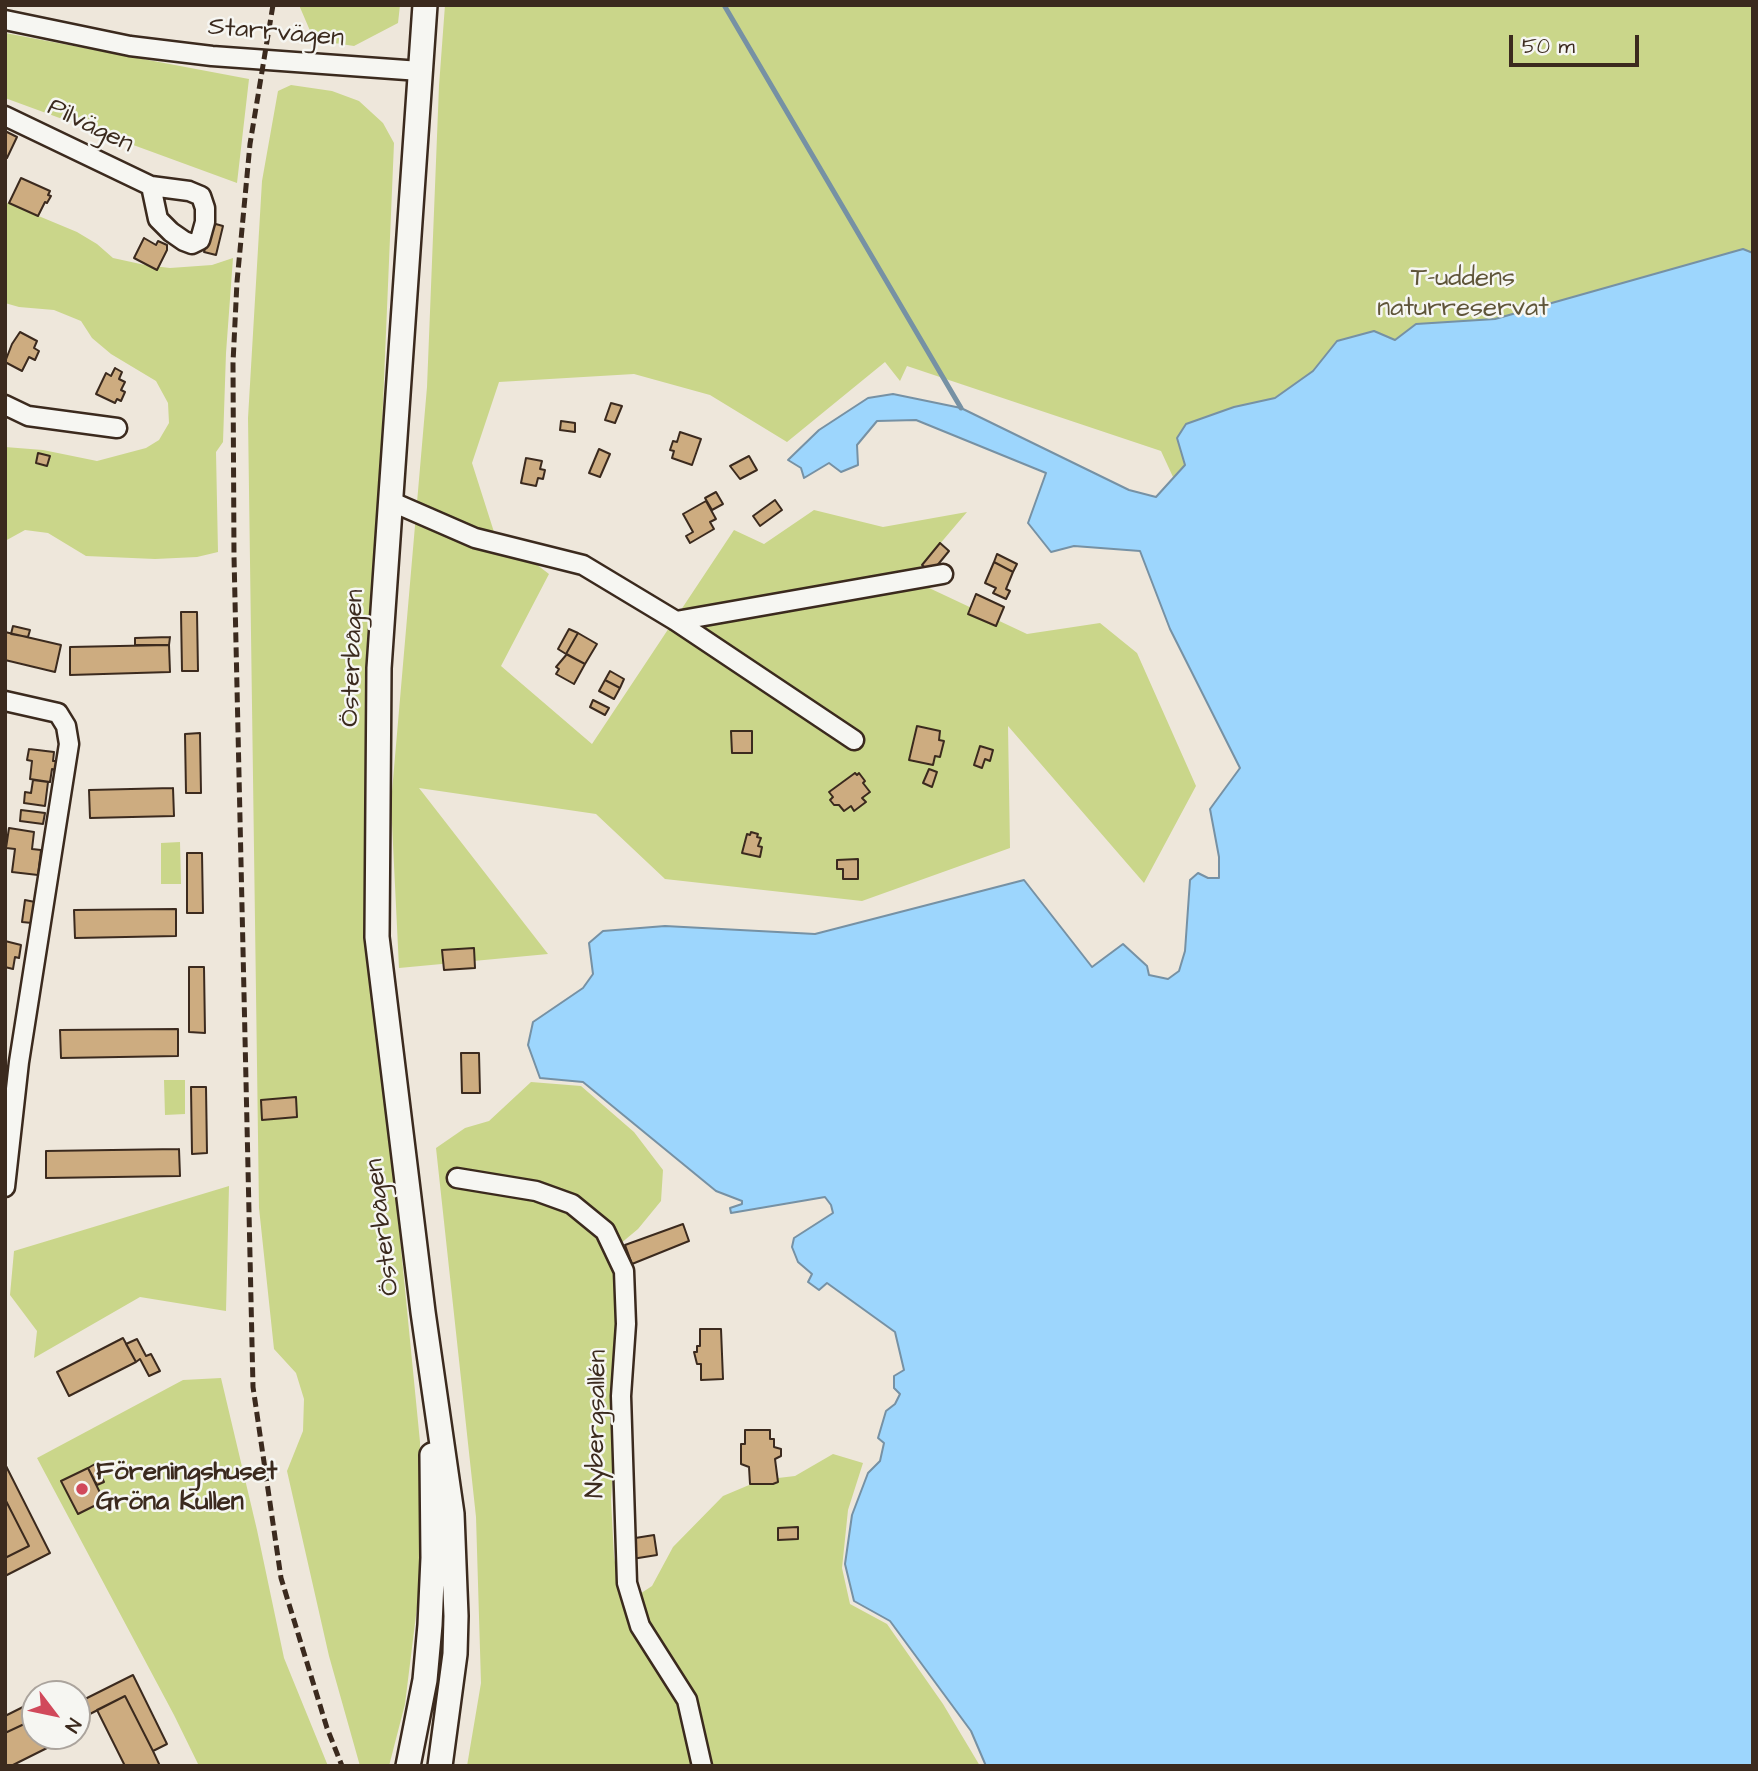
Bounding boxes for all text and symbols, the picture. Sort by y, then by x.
street label: Starrvägen [207,13,345,55]
scale bar [1513,21,1642,65]
text: 50 m [1522,32,1575,61]
street label: Pilvägen [42,93,138,161]
park label: T-uddens naturreservat [1377,264,1549,326]
street label: Österbågen [336,589,372,727]
street label: Österbågen [360,1157,408,1297]
street label: Nybergsallén [581,1349,615,1499]
place label: Föreningshuset Gröna Kullen [96,1458,277,1520]
marker: Föreningshuset Gröna Kullen [74,1481,90,1497]
north arrow [21,1680,91,1750]
text: N [58,1713,87,1738]

